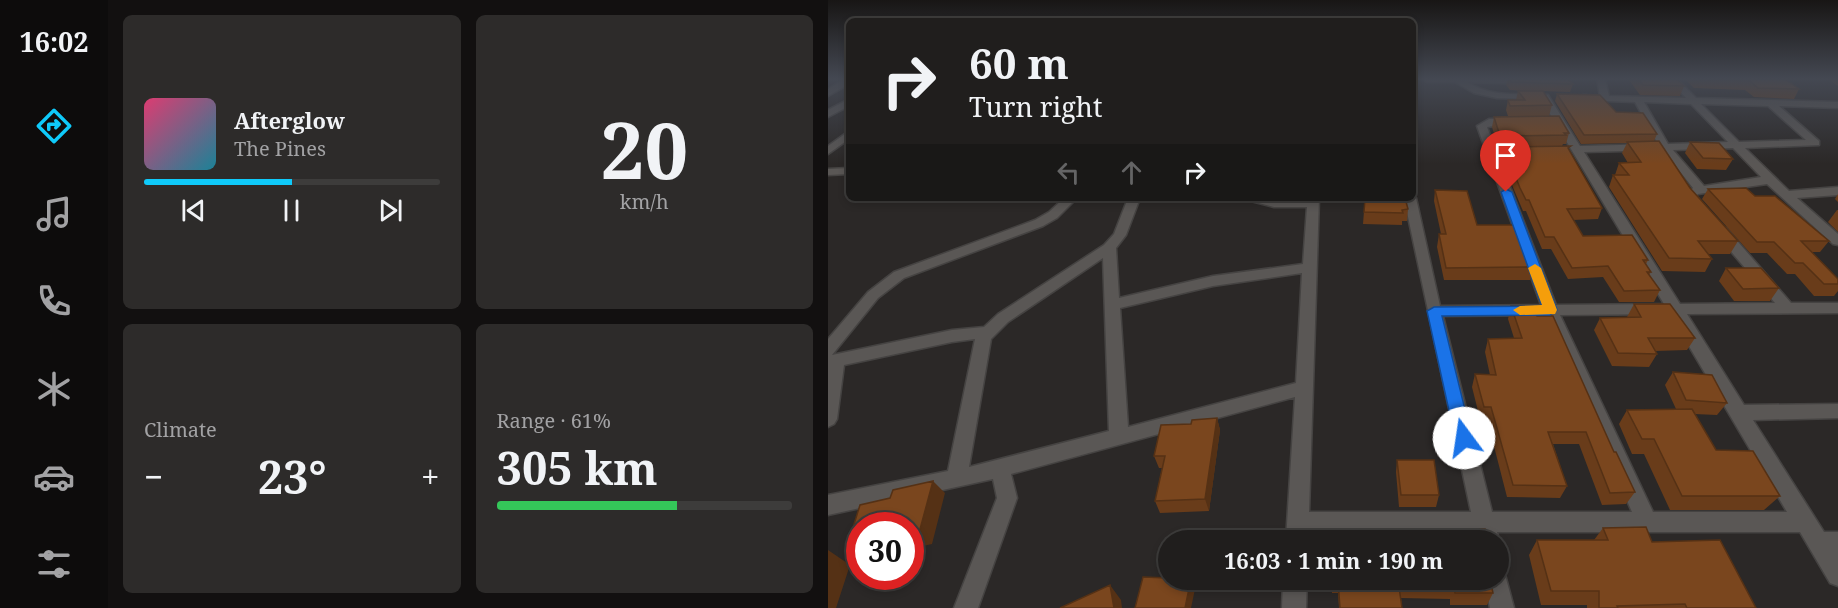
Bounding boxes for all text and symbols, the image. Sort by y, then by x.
text: 16:02 [19,23,89,60]
text: 60 m [969,34,1069,91]
icon: right [870,42,948,120]
text: Turn right [969,88,1102,125]
text: 20 [600,96,688,202]
icon: directions [33,105,75,147]
text: Afterglow [234,105,345,135]
pin [1480,130,1531,192]
text: The Pines [234,135,326,162]
icon: arrive [1489,139,1522,172]
icon: left [1052,156,1085,189]
icon: ahead [1115,156,1148,189]
icon: right [1178,156,1211,189]
text: km/h [620,188,669,215]
icon: music [33,193,75,235]
icon: previous [177,194,210,227]
icon: pause [275,194,308,227]
icon: next [374,194,407,227]
icon: phone [33,280,75,322]
icon: climate [33,368,75,410]
position arrow [1432,406,1496,470]
text: Range · 61% [497,407,611,434]
text: Climate [144,416,217,443]
text: 305 km [497,437,658,498]
text: 23° [258,446,327,507]
text: − [144,454,163,499]
text: + [421,454,439,499]
icon: car [33,456,75,498]
speed limit sign: 30 [846,512,924,590]
icon: filters [33,543,75,585]
text: 16:03 · 1 min · 190 m [1224,545,1443,575]

